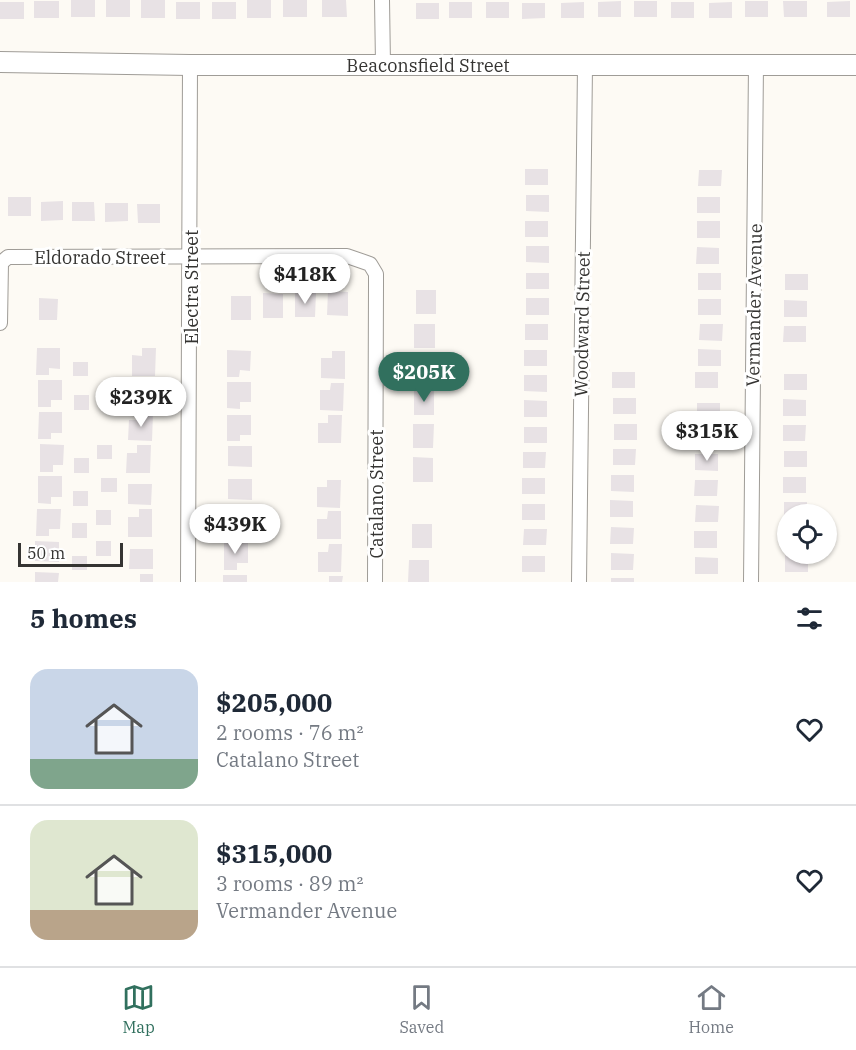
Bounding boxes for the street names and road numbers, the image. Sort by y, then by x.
street label: Beaconsfield Street [346,54,510,77]
street label: Vermander Avenue [741,223,767,387]
street label: Electra Street [180,230,203,344]
street label: Eldorado Street [34,246,166,269]
street label: Woodward Street [569,251,595,397]
street label: Catalano Street [365,430,388,558]

